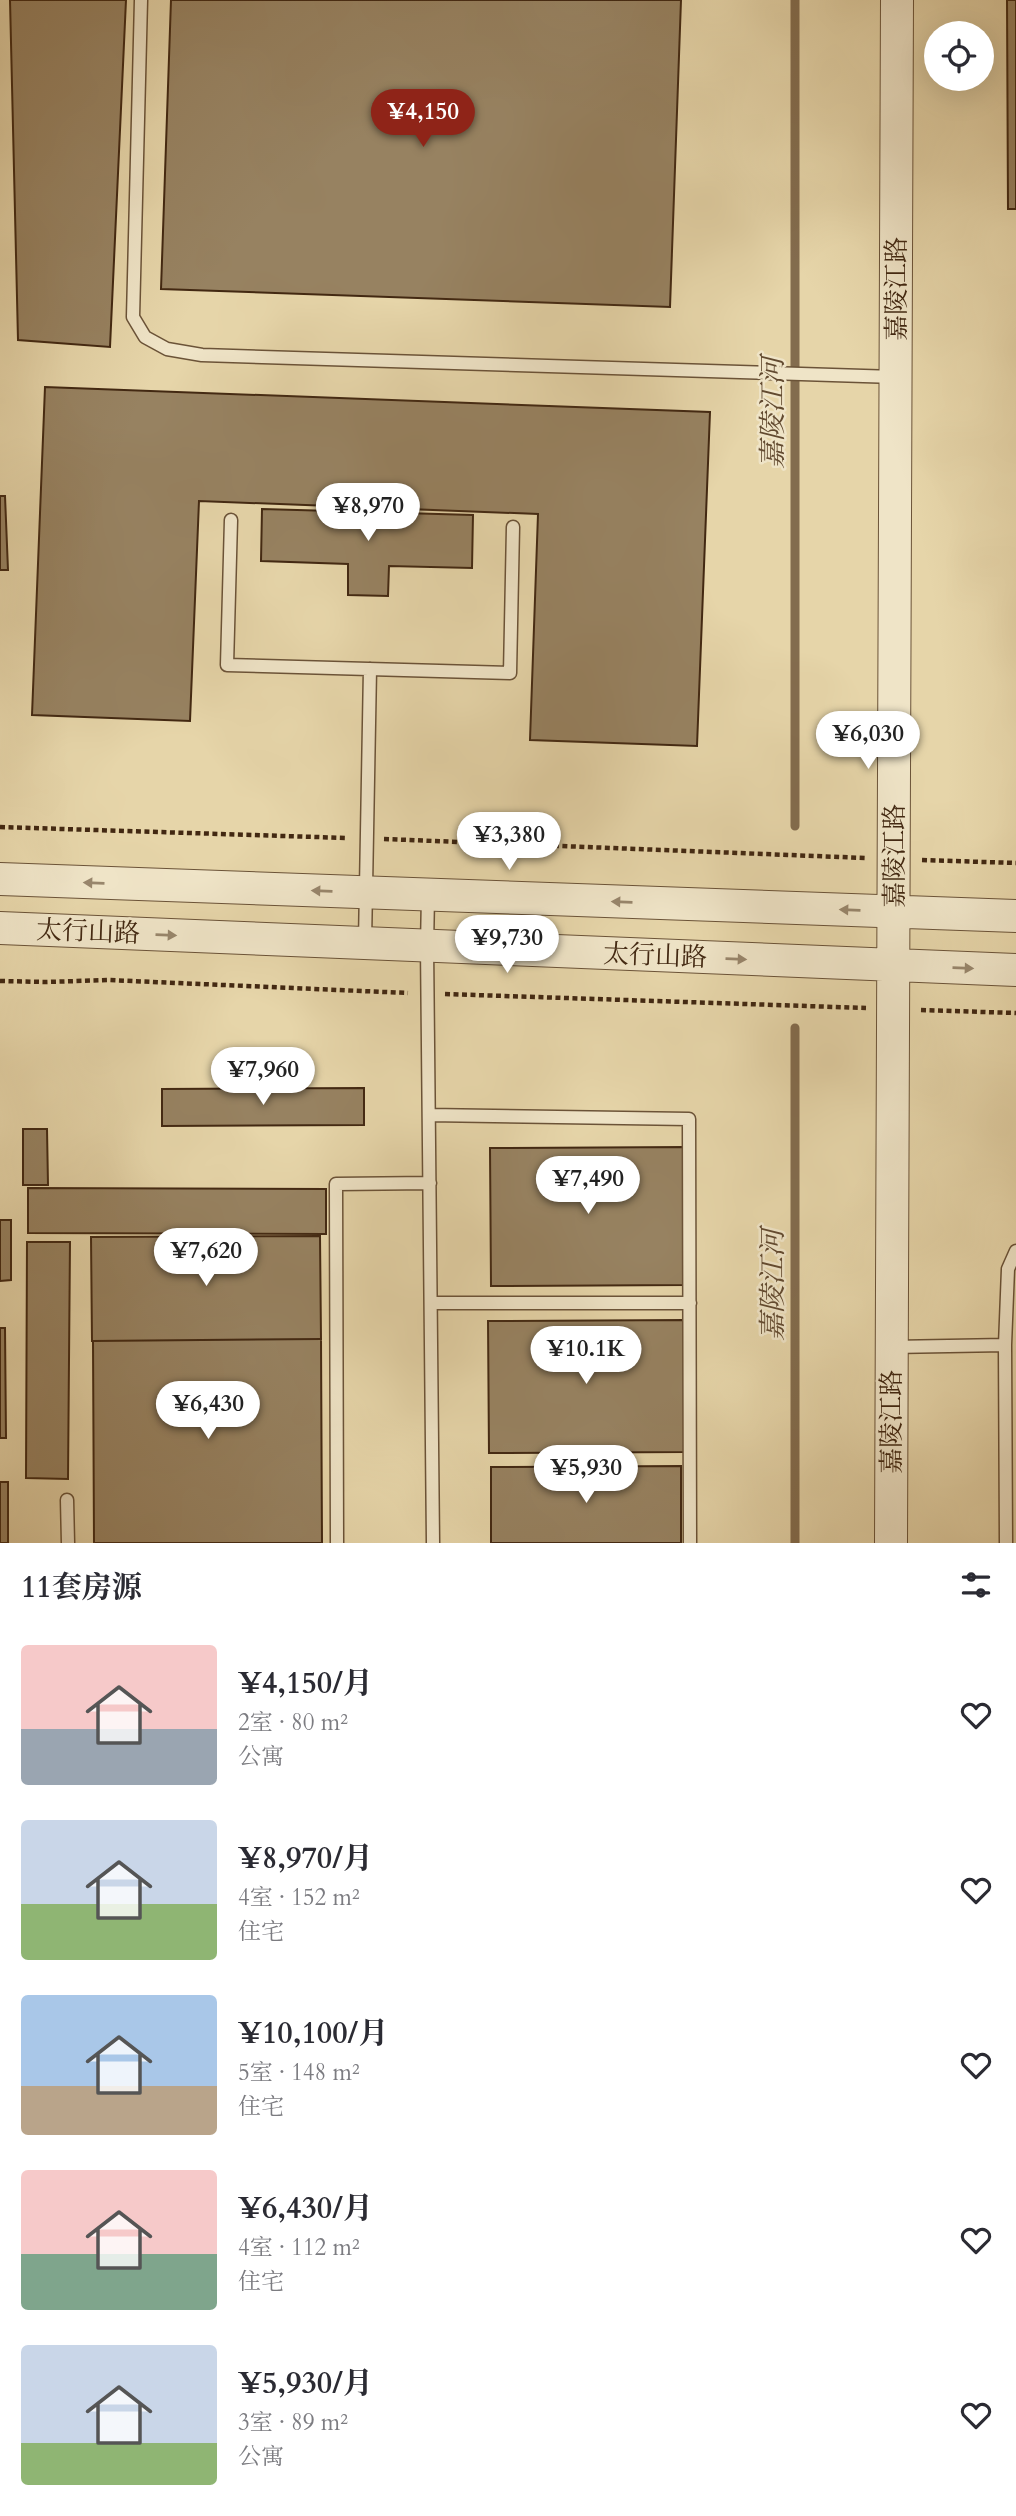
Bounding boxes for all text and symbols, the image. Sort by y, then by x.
map controls [924,21,994,91]
button: locate [924,21,994,91]
pin: ¥4,150 [366,90,480,149]
text: ¥4,150 [387,96,459,127]
street label: 嘉陵江路 [879,237,914,341]
water label: 嘉陵江河 [754,352,792,469]
pin: ¥8,970 [311,484,425,543]
text: ¥8,970 [332,490,404,521]
pin: ¥6,030 [811,712,925,771]
text: ¥6,030 [832,718,904,749]
street label: 嘉陵江路 [877,804,912,908]
pin: ¥3,380 [452,812,566,872]
text: ¥3,380 [473,819,545,850]
one-way arrow [83,877,105,888]
one-way arrow [310,886,332,897]
one-way arrow [611,897,633,908]
one-way arrow [839,905,861,916]
street label: 太行山路 [35,912,141,951]
pin: ¥9,730 [450,916,564,975]
text: ¥9,730 [471,922,543,953]
one-way arrow [155,929,177,940]
street label: 太行山路 [602,936,708,975]
one-way arrow [725,953,747,964]
one-way arrow [953,963,975,974]
pin: ¥7,960 [206,1048,320,1107]
text: ¥7,960 [227,1054,299,1085]
pin: ¥7,490 [531,1156,645,1216]
text: ¥7,490 [552,1163,624,1194]
water label: 嘉陵江河 [754,1224,792,1341]
pin: ¥7,620 [149,1228,263,1288]
text: ¥7,620 [170,1235,242,1266]
pin: ¥10.1K [529,1326,643,1386]
text: ¥10.1K [547,1333,626,1364]
street label: 嘉陵江路 [874,1370,909,1474]
pin: ¥6,430 [151,1382,265,1441]
text: ¥6,430 [172,1388,244,1419]
pin: ¥5,930 [529,1446,643,1505]
text: ¥5,930 [550,1452,622,1483]
icon: filters [957,1566,995,1604]
text: 11套房源 [21,1567,142,1608]
text: ¥4,150/月 [238,1663,373,1704]
icon: home [77,1673,161,1757]
icon: heart [957,1696,995,1734]
text: 2室 · 80 m² [238,1707,348,1738]
text: 公寓 [238,1741,284,1772]
text: ¥8,970/月 [238,1838,373,1879]
icon: home [77,1848,161,1932]
icon: heart [957,1871,995,1909]
text: 4室 · 152 m² [238,1882,360,1913]
text: 住宅 [238,1916,284,1947]
text: ¥10,100/月 [238,2013,388,2054]
icon: home [77,2023,161,2107]
icon: heart [957,2046,995,2084]
text: 5室 · 148 m² [238,2057,360,2088]
text: 住宅 [238,2091,284,2122]
text: ¥6,430/月 [238,2188,373,2229]
icon: home [77,2198,161,2282]
icon: heart [957,2221,995,2259]
text: 4室 · 112 m² [238,2232,360,2263]
text: 住宅 [238,2266,284,2297]
text: ¥5,930/月 [238,2363,373,2404]
icon: home [77,2373,161,2457]
icon: heart [957,2396,995,2434]
text: 3室 · 89 m² [238,2407,348,2438]
text: 公寓 [238,2441,284,2472]

